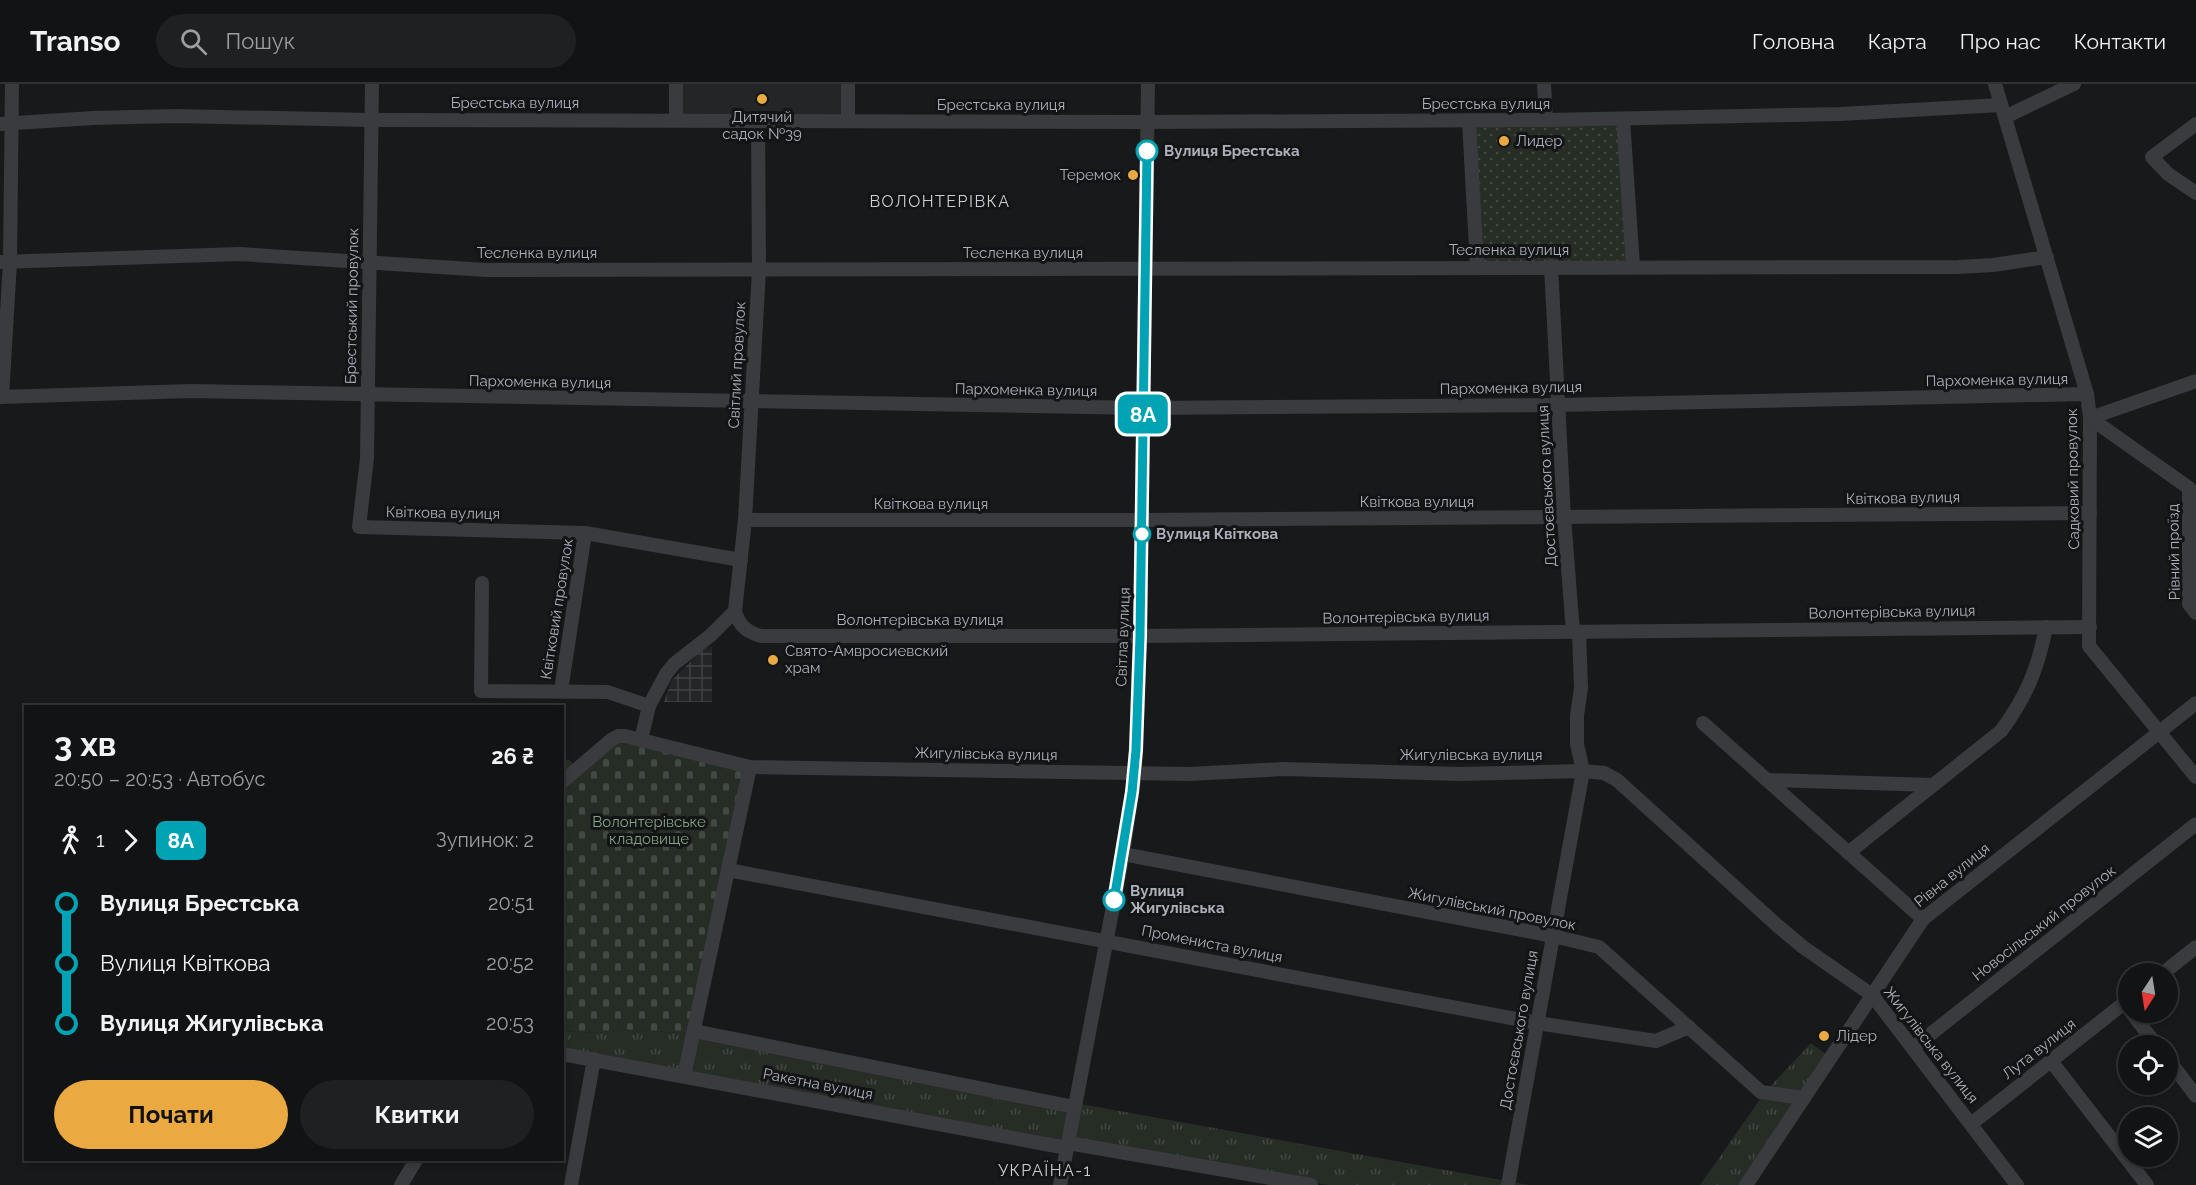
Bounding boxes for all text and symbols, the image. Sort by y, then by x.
search box [156,14,576,68]
text: Transo [30,25,120,58]
icon: search [177,25,210,58]
text: Пошук [225,28,295,54]
text: Головна [1752,29,1835,54]
text: Карта [1868,29,1927,54]
text: Про нас [1960,29,2041,54]
text: Контакти [2074,29,2166,54]
marker: Дитячий садок №39 [755,92,769,106]
street label: Брестська вулиця [451,94,579,112]
street label: Брестська вулиця [1422,95,1550,113]
street label: Брестська вулиця [937,96,1065,114]
place label: Дитячий садок №39 [722,108,802,143]
place label: Лидер [1516,132,1563,150]
marker: Лидер [1497,134,1511,148]
marker: Вулиця Брестська [1136,140,1158,162]
place label: Вулиця Брестська [1164,142,1300,160]
place label: Теремок [1059,166,1121,184]
marker: Теремок [1126,168,1140,182]
district label: ВОЛОНТЕРІВКА [869,192,1011,211]
street label: Брестський провулок [342,227,362,384]
street label: Тесленка вулиця [1449,241,1569,259]
street label: Тесленка вулиця [477,244,597,262]
street label: Тесленка вулиця [963,244,1083,262]
street label: Світлий провулок [725,301,749,429]
street label: Пархоменка вулиця [1926,370,2068,390]
street label: Пархоменка вулиця [469,372,611,392]
street label: Пархоменка вулиця [1440,378,1582,398]
street label: Пархоменка вулиця [955,380,1097,400]
line badge: 8А [1116,394,1170,434]
text: 8А [1130,402,1156,427]
street label: Достоєвського вулиця [1534,405,1560,567]
street label: Садковий провулок [2063,408,2083,550]
street label: Квіткова вулиця [1846,488,1960,508]
street label: Квіткова вулиця [1360,493,1474,511]
street label: Квіткова вулиця [874,495,988,513]
street label: Квіткова вулиця [386,503,500,523]
street label: Рівний проїзд [2164,503,2184,600]
marker: Вулиця Квіткова [1133,525,1151,543]
place label: Вулиця Квіткова [1156,525,1279,543]
street label: Квітковий провулок [537,537,577,681]
street label: Світла вулиця [1112,587,1134,687]
street label: Волонтерівська вулиця [1808,602,1976,622]
street label: Волонтерівська вулиця [1322,607,1490,627]
street label: Волонтерівська вулиця [836,611,1004,629]
place label: Свято-Амвросиевский храм [785,642,948,677]
marker: Свято-Амвросиевский храм [766,653,780,667]
text: 3 хв [54,725,117,764]
text: 26 ₴ [491,743,534,769]
street label: Жигулівська вулиця [914,744,1058,764]
street label: Жигулівська вулиця [1399,746,1543,764]
text: 20:50 – 20:53 · Автобус [54,767,265,791]
park label: Волонтерівське кладовище [592,813,706,848]
icon: walk [54,824,87,857]
icon: forward [114,824,147,857]
text: 1 [96,828,105,852]
text: 8А [168,828,194,853]
text: Зупинок: 2 [436,828,534,852]
street label: Рівна вулиця [1911,839,1993,911]
street label: Новосільський провулок [1969,861,2120,985]
place label: Вулиця Жигулівська [1130,882,1225,917]
street label: Жигулівський провулок [1406,884,1578,934]
marker: Вулиця Жигулівська [1103,889,1125,911]
text: Вулиця Брестська [100,890,299,916]
text: 20:51 [488,891,534,915]
street label: Промениста вулиця [1140,921,1284,967]
street label: Достоєвського вулиця [1496,949,1542,1111]
text: Вулиця Квіткова [100,950,271,976]
text: 20:52 [486,951,534,975]
north arrow [2118,963,2178,1023]
map controls [2118,963,2178,1167]
street label: Жигулівська вулиця [1880,983,1982,1107]
text: Вулиця Жигулівська [100,1010,324,1036]
text: 20:53 [486,1011,534,1035]
street label: Лута вулиця [1999,1015,2079,1083]
place label: Лідер [1836,1027,1877,1045]
marker: Лідер [1817,1029,1831,1043]
button: locate [2118,1035,2178,1095]
street label: Ракетна вулиця [762,1065,874,1103]
button: Почати [54,1080,288,1149]
button: Квитки [300,1080,534,1149]
button: layers [2118,1107,2178,1167]
district label: УКРАЇНА-1 [998,1160,1092,1180]

